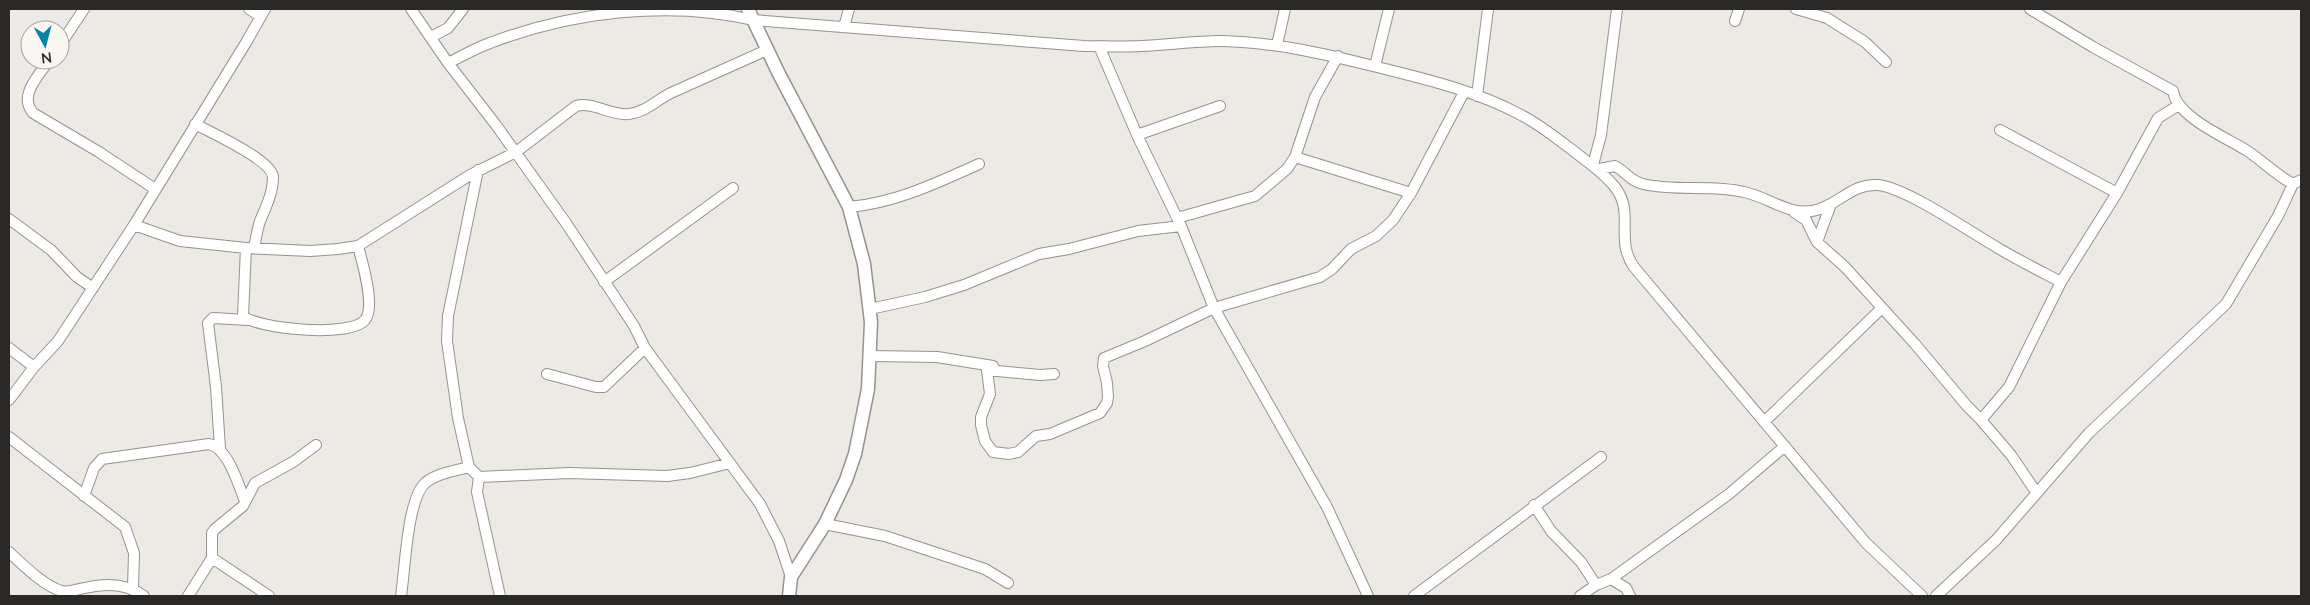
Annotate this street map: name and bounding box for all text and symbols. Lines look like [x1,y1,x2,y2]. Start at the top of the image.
north arrow [20,20,70,70]
text: N [40,49,53,67]

